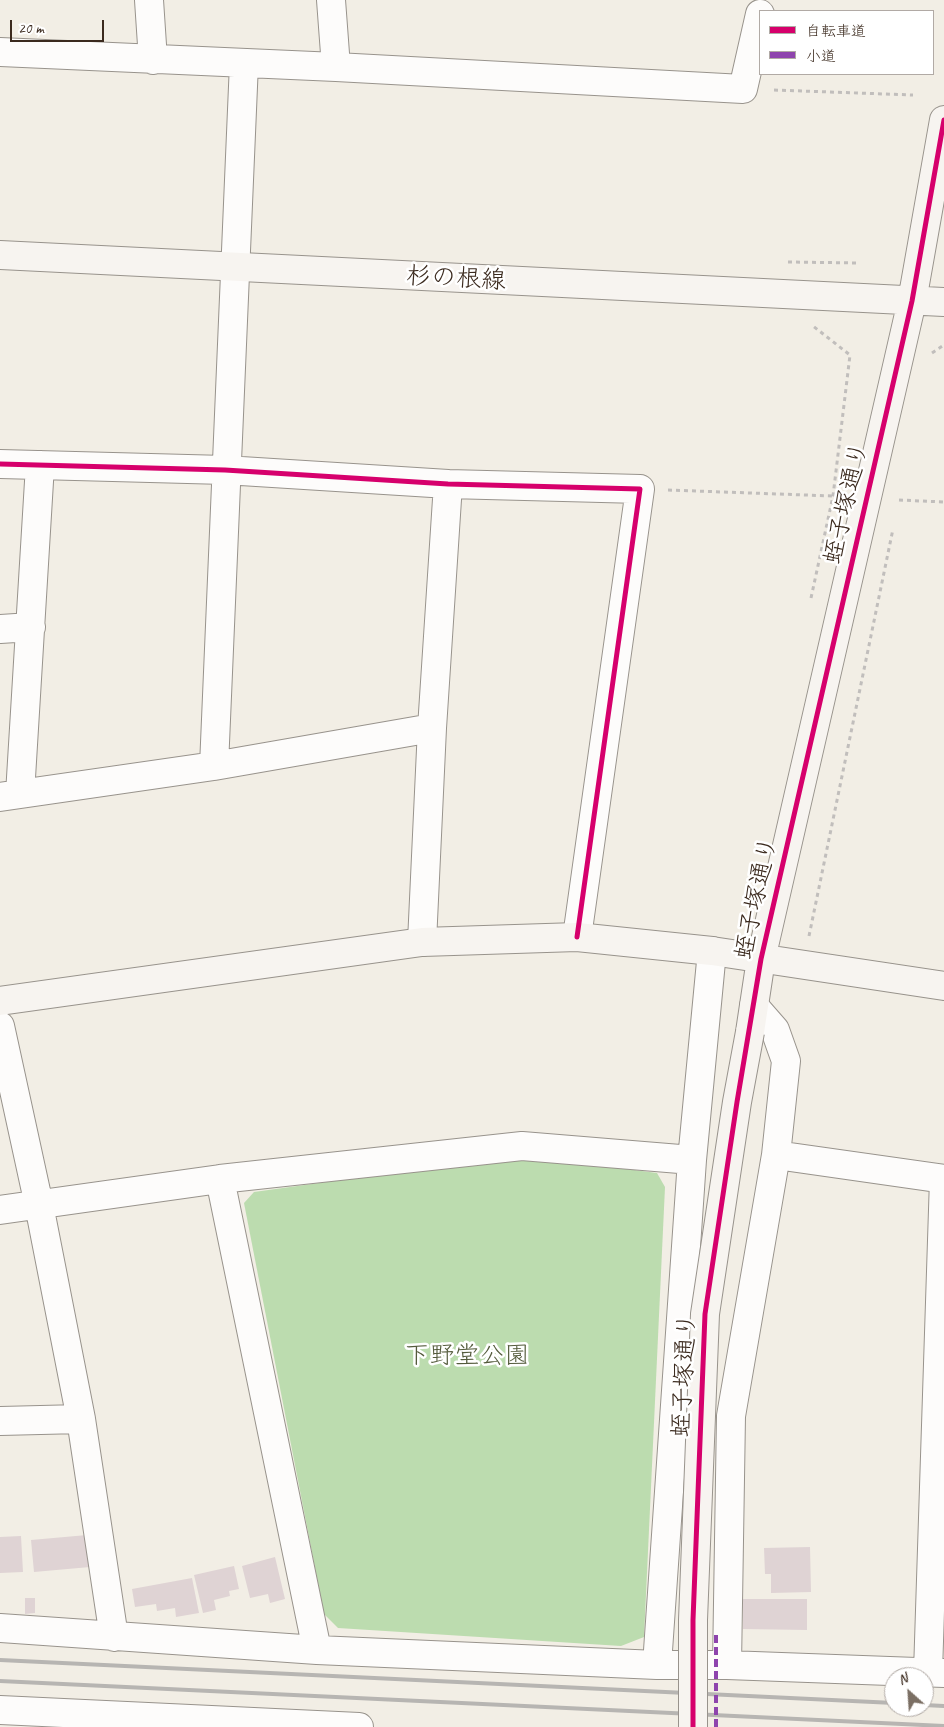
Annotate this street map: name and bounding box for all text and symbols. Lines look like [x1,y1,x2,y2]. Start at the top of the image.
scale bar [12,10,106,42]
legend [759,10,934,75]
text: 20 m [18,19,44,38]
text: 自転車道 [806,22,866,41]
text: 小道 [806,47,836,66]
street label: 杉の根線 [405,261,507,297]
street label: 蛭子塚通り [818,439,876,567]
street label: 蛭子塚通り [729,834,785,962]
street label: 蛭子塚通り [667,1312,703,1438]
park label: 下野堂公園 [405,1341,529,1371]
north arrow [884,1667,934,1717]
text: N [895,1669,910,1689]

